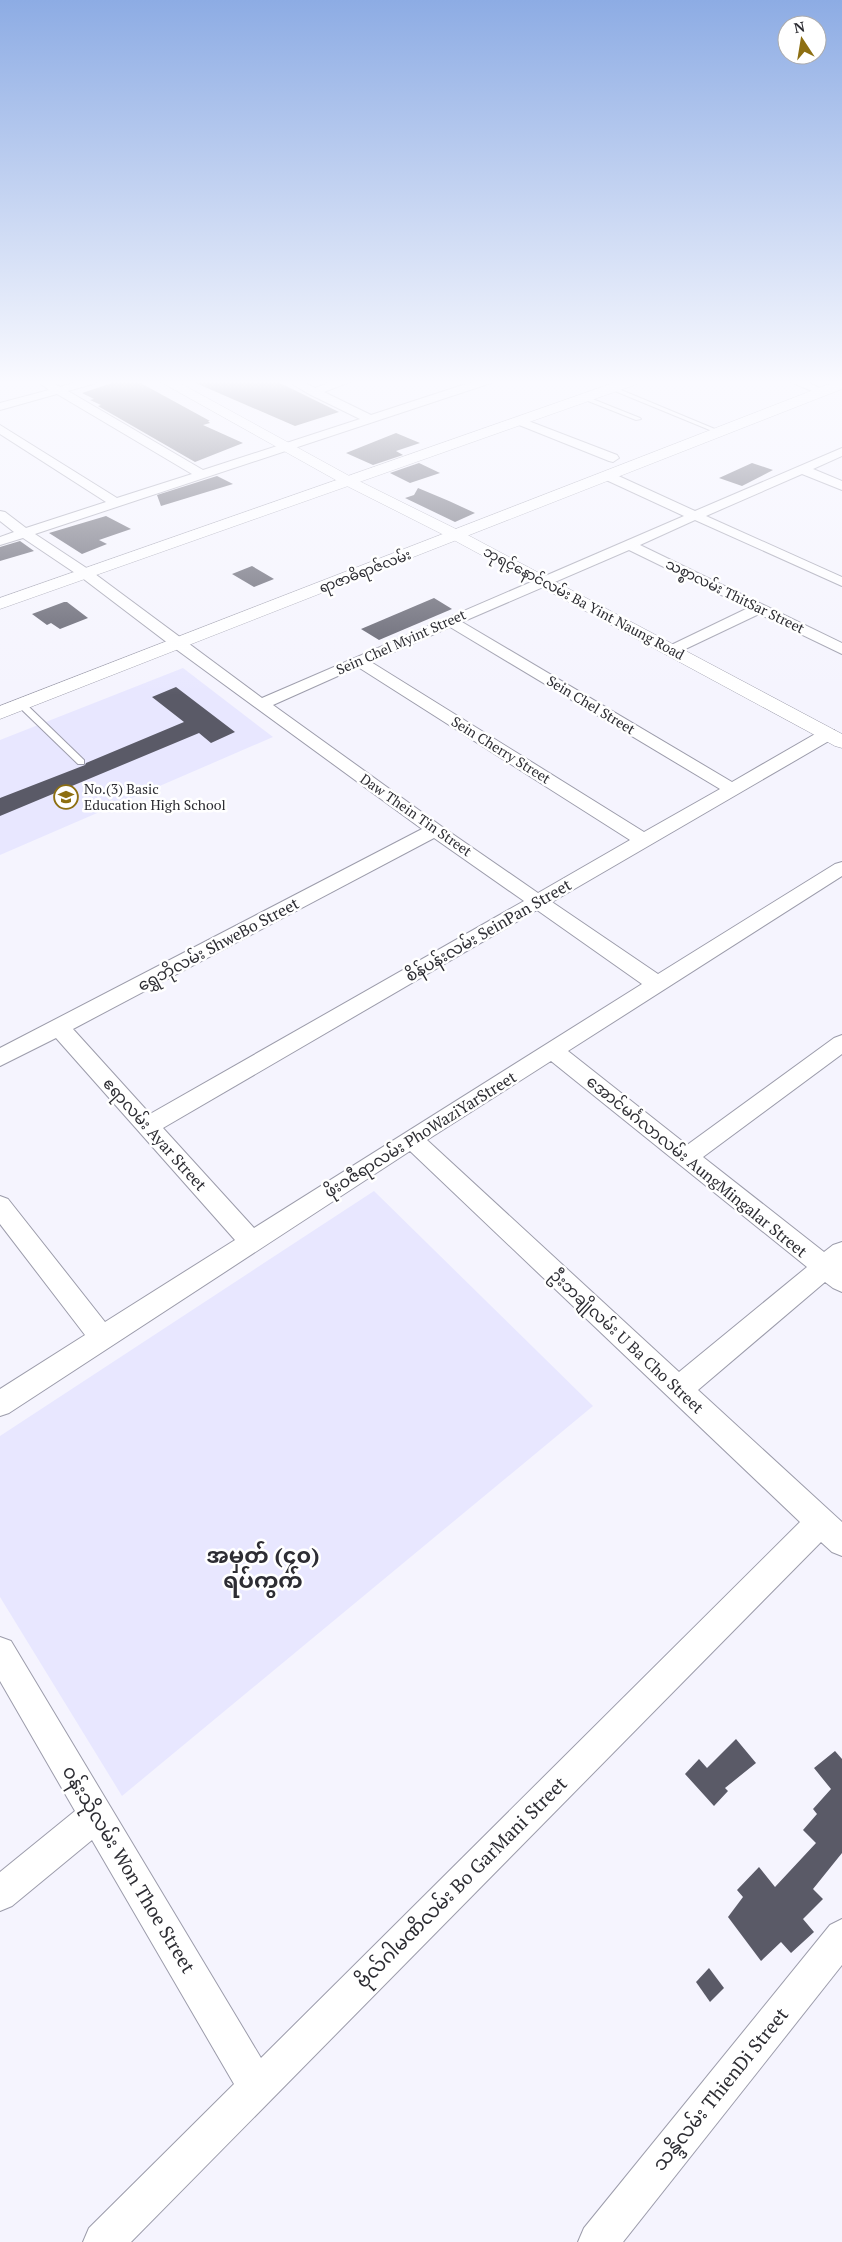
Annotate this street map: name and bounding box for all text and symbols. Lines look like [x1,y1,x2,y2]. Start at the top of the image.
north arrow [777,15,827,65]
text: N [792,16,807,37]
street label: ဘုရင့်နောင်လမ်း Ba Yint Naung Road [479,541,688,667]
street label: ရာဇာဓိရာဇ်လမ်း [316,544,415,600]
street label: သစ္စာလမ်း ThitSar Street [661,554,808,641]
street label: Sein Chel Myint Street [333,604,469,679]
street label: Sein Chel Street [544,671,640,739]
street label: Sein Cherry Street [448,711,555,788]
street label: Daw Thein Tin Street [357,769,477,861]
place label: No.(3) Basic Education High School [84,779,226,814]
school or university icon: No.(3) Basic Education High School [53,784,79,810]
street label: စိန်ပန်းလမ်း SeinPan Street [401,873,577,989]
street label: ရွှေဘိုလမ်း ShweBo Street [133,892,305,999]
street label: ဖိုးဝဇီရာလမ်း PhoWaziYarStreet [320,1066,523,1206]
street label: အောင်မင်္ဂလာလမ်း AungMingalar Street [582,1070,812,1262]
street label: ဧရာလမ်း Ayar Street [96,1073,212,1197]
street label: ဦးဘချိုလမ်း U Ba Cho Street [543,1264,709,1421]
district label: အမှတ် (၄၀) ရပ်ကွက် [207,1540,319,1598]
street label: ဝန်းသိုလမ်း Won Thoe Street [53,1760,202,1980]
street label: ဗိုလ်ဂါမဏိလမ်း Bo GarMani Street [349,1770,575,1996]
street label: သန္ဒိလမ်း ThienDi Street [645,2001,797,2178]

